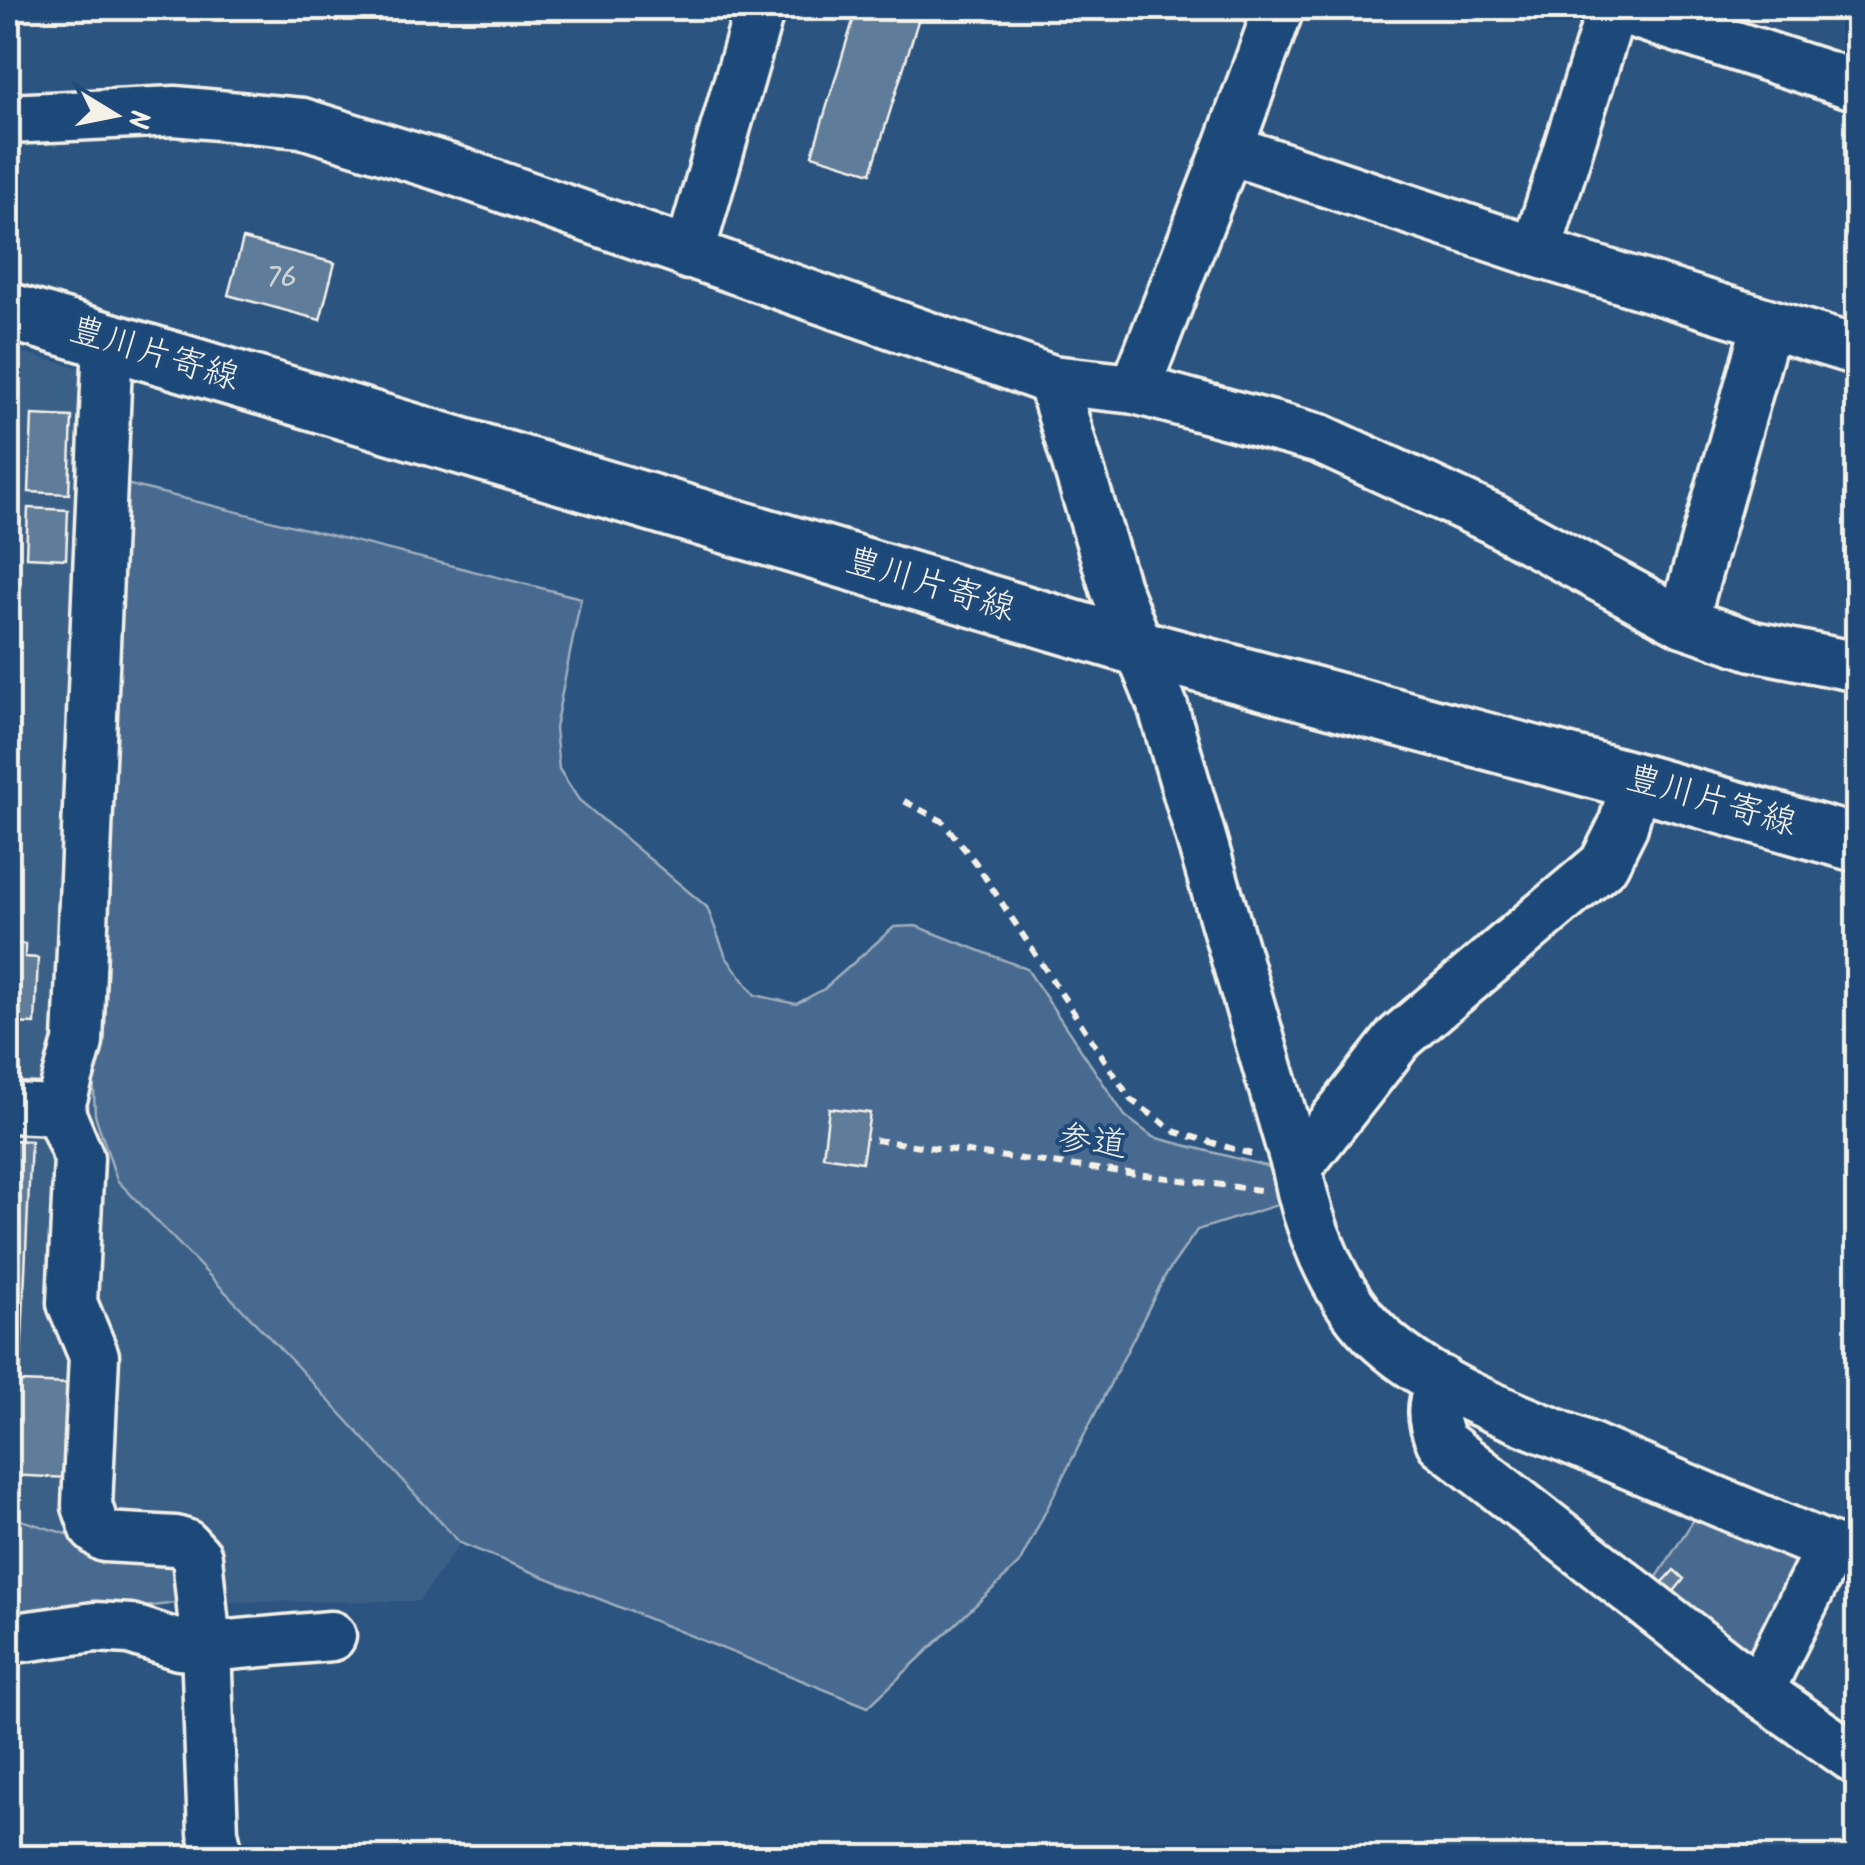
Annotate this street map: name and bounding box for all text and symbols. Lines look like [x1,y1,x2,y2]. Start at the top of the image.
north arrow [65,65,165,165]
text: N [113,106,161,132]
house number: 76 [267,255,297,303]
street label: 豊川片寄線 [62,303,246,407]
street label: 豊川片寄線 [838,534,1022,638]
street label: 豊川片寄線 [1619,751,1803,853]
street label: 参道 [1054,1111,1130,1175]

